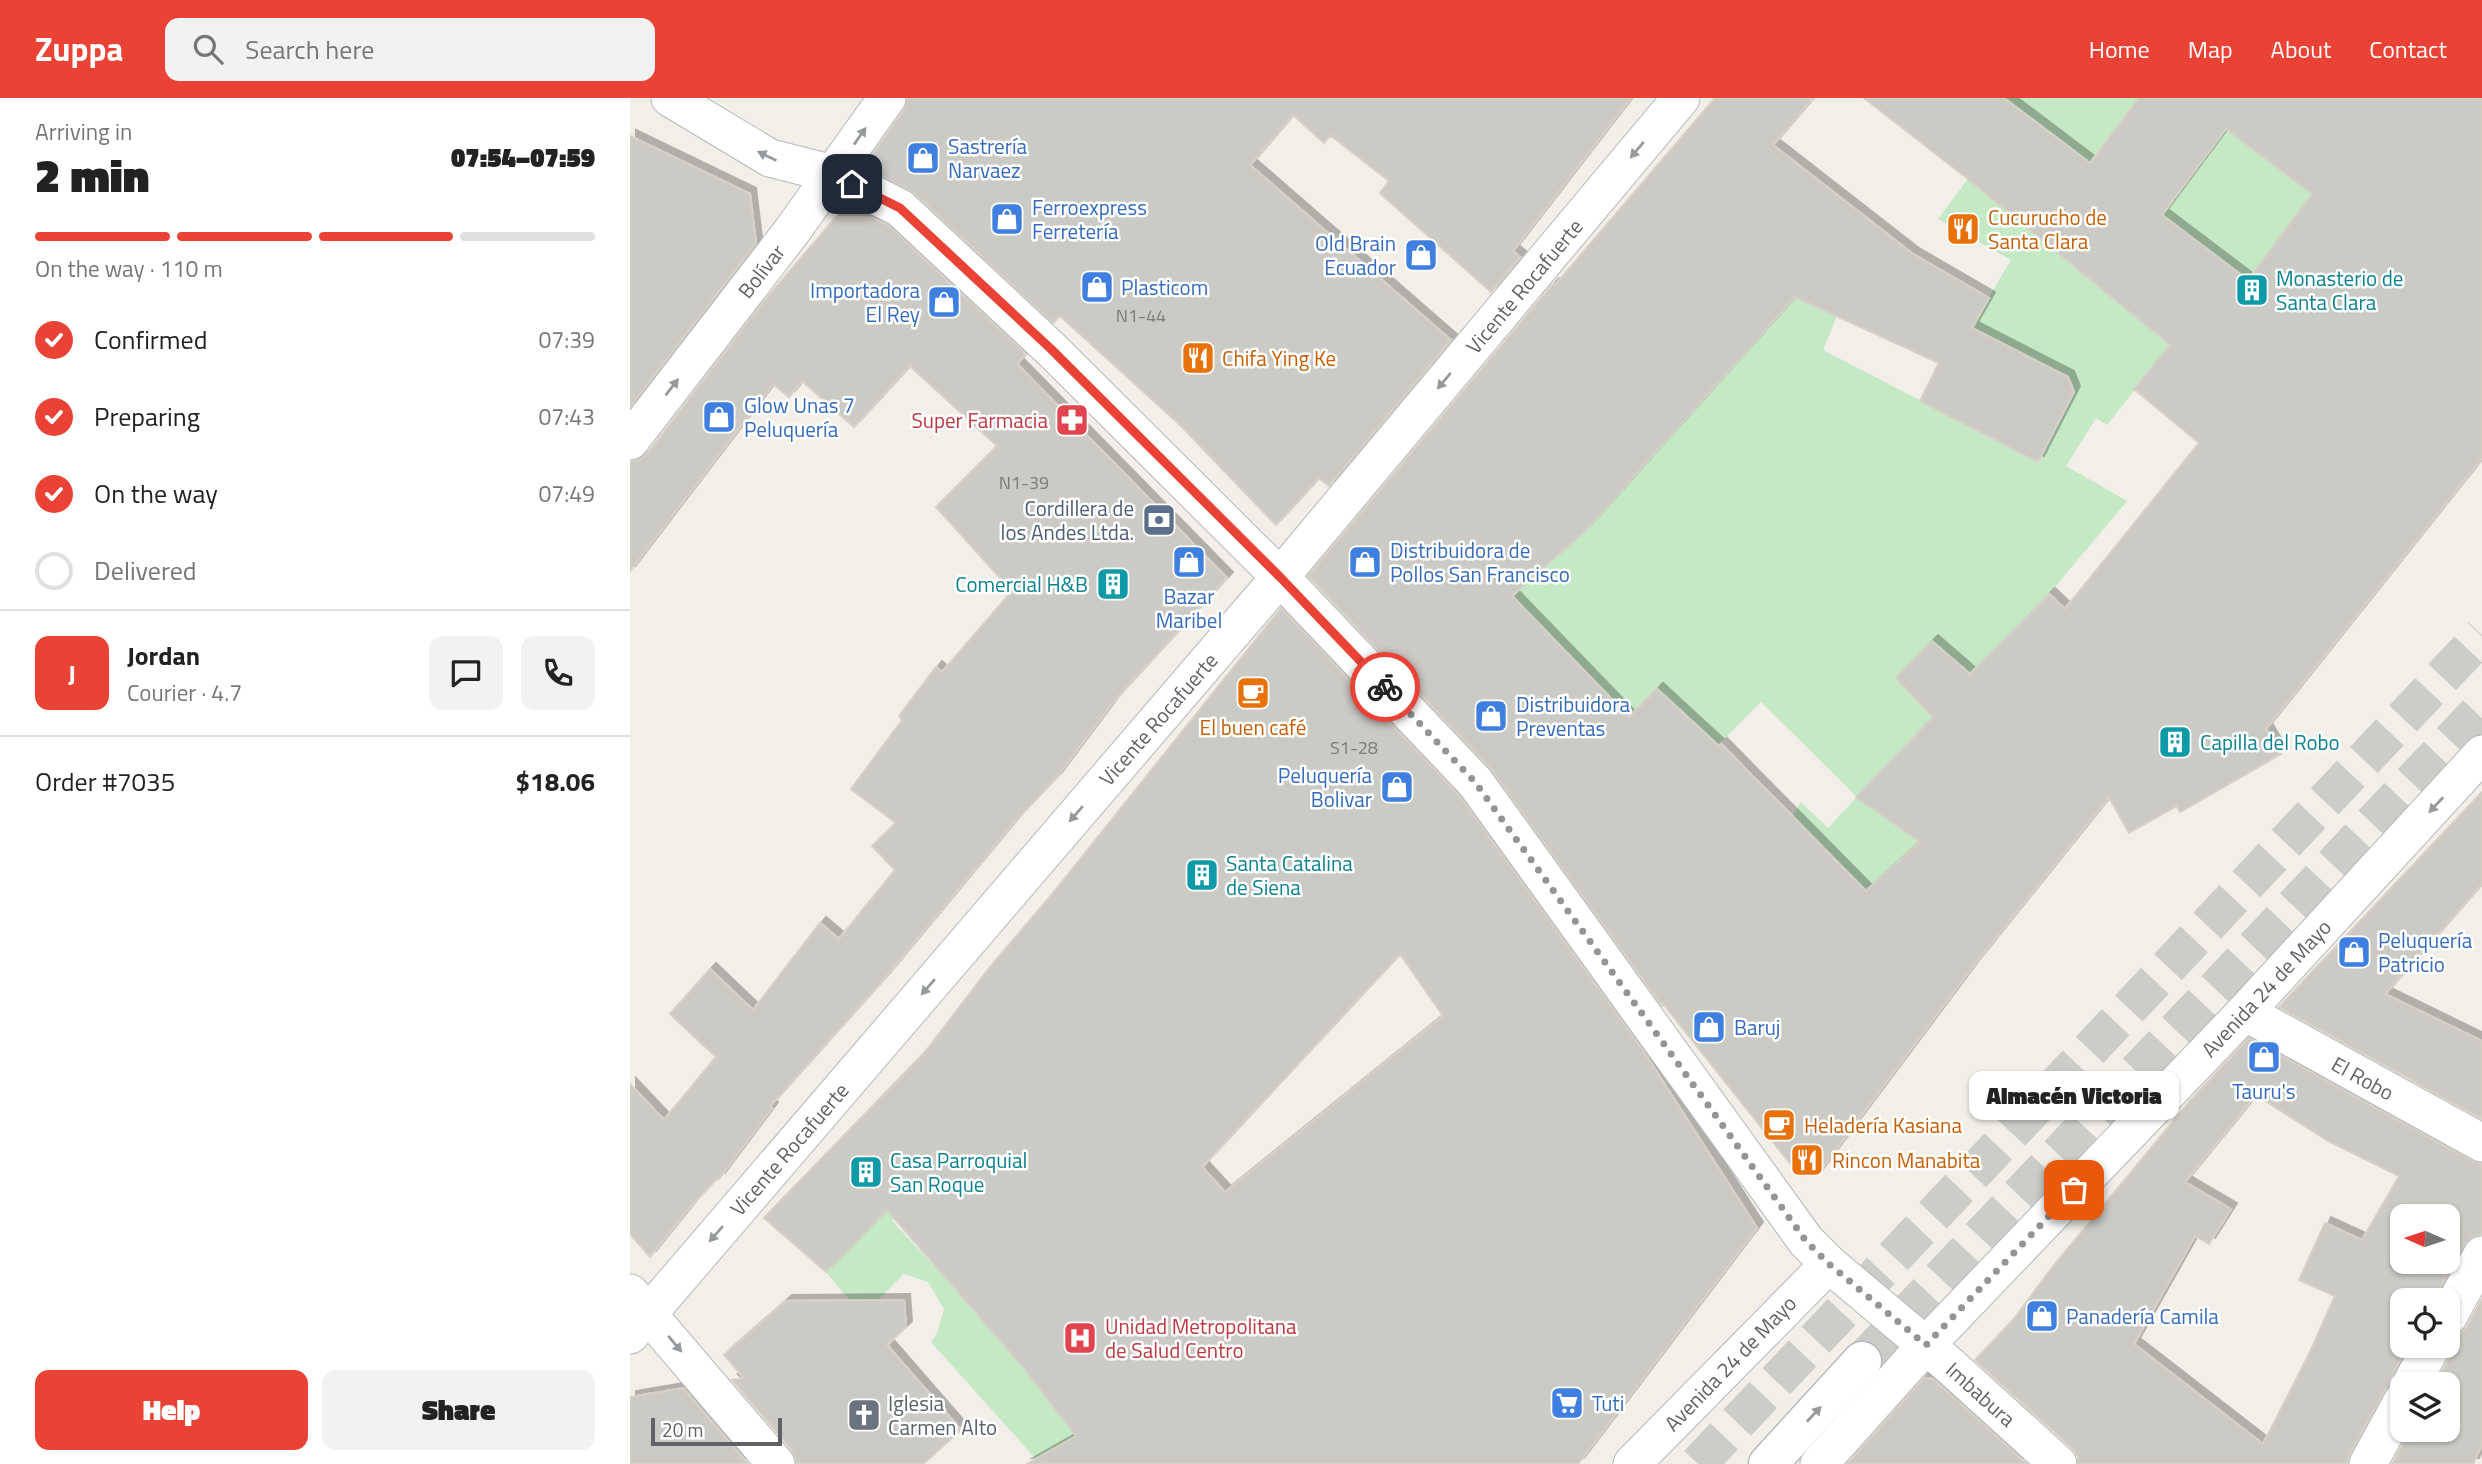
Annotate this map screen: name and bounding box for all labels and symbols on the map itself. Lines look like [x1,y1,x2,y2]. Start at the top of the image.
one-way arrow [853,127,867,145]
place label: Sastrería Narvaez [948,130,1028,186]
shop icon: Sastrería Narvaez [904,139,942,177]
one-way arrow [1630,142,1645,159]
one-way arrow [757,150,777,162]
pin [822,154,882,214]
place label: Ferroexpress Ferretería [1032,191,1147,247]
shop icon: Ferroexpress Ferretería [988,200,1026,238]
place label: Cucurucho de Santa Clara [1988,201,2107,257]
restaurant icon: Cucurucho de Santa Clara [1944,210,1982,248]
street label: Vicente Rocafuerte [1458,211,1590,361]
place label: Old Brain Ecuador [1315,227,1396,283]
shop icon: Old Brain Ecuador [1402,236,1440,274]
street label: Bolívar [730,237,792,305]
place label: Monasterio de Santa Clara [2276,262,2403,318]
shop icon: Plasticom [1078,268,1116,306]
place label: Plasticom [1121,271,1208,303]
building icon: Monasterio de Santa Clara [2233,271,2271,309]
place label: Importadora El Rey [810,274,920,330]
shop icon: Importadora El Rey [925,283,963,321]
house number: N1-44 [1116,302,1166,329]
restaurant icon: Chifa Ying Ke [1179,339,1217,377]
place label: Chifa Ying Ke [1222,342,1336,374]
one-way arrow [1437,373,1452,390]
one-way arrow [664,379,679,397]
place label: Glow Unas 7 Peluquería [744,389,855,445]
shop icon: Glow Unas 7 Peluquería [700,398,738,436]
pharmacy icon: Super Farmacia [1053,401,1091,439]
place label: Super Farmacia [911,404,1048,436]
house number: N1-39 [999,469,1049,496]
place label: Cordillera de los Andes Ltda. [1001,492,1134,548]
bank icon: Cordillera de los Andes Ltda. [1140,501,1178,539]
place label: Distribuidora de Pollos San Francisco [1390,534,1570,590]
shop icon: Bazar Maribel [1170,543,1208,581]
shop icon: Distribuidora de Pollos San Francisco [1346,543,1384,581]
building icon: Comercial H&B [1094,565,1132,603]
place label: Comercial H&B [955,568,1088,600]
place label: Bazar Maribel [1156,580,1222,636]
street label: Vicente Rocafuerte [1091,645,1225,793]
courier [1350,652,1420,722]
cafe icon: El buen café [1234,674,1272,712]
place label: Distribuidora Preventas [1516,688,1630,744]
shop icon: Distribuidora Preventas [1472,697,1510,735]
place label: El buen café [1200,711,1306,743]
building icon: Capilla del Robo [2156,723,2194,761]
place label: Capilla del Robo [2200,726,2340,758]
house number: S1-28 [1330,734,1378,761]
place label: Peluquería Bolivar [1278,759,1372,815]
shop icon: Peluquería Bolivar [1378,768,1416,806]
one-way arrow [2428,796,2444,813]
one-way arrow [1069,806,1084,823]
place label: Santa Catalina de Siena [1226,847,1353,903]
building icon: Santa Catalina de Siena [1183,856,1221,894]
street label: Avenida 24 de Mayo [2193,912,2339,1064]
place label: Peluquería Patricio [2378,924,2473,980]
shop icon: Peluquería Patricio [2335,933,2373,971]
one-way arrow [920,978,936,996]
shop icon: Baruj [1690,1008,1728,1046]
place label: Baruj [1734,1011,1780,1043]
shop icon: Tauru's [2245,1038,2283,1076]
street label: El Robo [2326,1048,2400,1108]
callout: Almacén Victoria [1969,1071,2179,1120]
street label: Vicente Rocafuerte [722,1075,856,1223]
place label: Tauru's [2232,1075,2296,1107]
cafe icon: Heladería Kasiana [1760,1106,1798,1144]
place label: Heladería Kasiana [1804,1109,1962,1141]
restaurant icon: Rincon Manabita [1788,1141,1826,1179]
place label: Casa Parroquial San Roque [890,1144,1027,1200]
place label: Rincon Manabita [1832,1144,1981,1176]
building icon: Casa Parroquial San Roque [847,1153,885,1191]
pin [2044,1160,2104,1220]
north arrow [2390,1204,2460,1274]
one-way arrow [709,1226,724,1243]
street label: Avenida 24 de Mayo [1657,1288,1803,1438]
shop icon: Panadería Camila [2023,1297,2061,1335]
place label: Panadería Camila [2066,1300,2219,1332]
place label: Unidad Metropolitana de Salud Centro [1105,1310,1297,1366]
hospital icon: Unidad Metropolitana de Salud Centro [1061,1319,1099,1357]
one-way arrow [668,1334,683,1352]
street label: Imbabura [1939,1354,2023,1434]
supermarket icon: Tuti [1548,1384,1586,1422]
place label: Iglesia Carmen Alto [888,1387,997,1443]
place label: Tuti [1592,1387,1624,1419]
church icon: Iglesia Carmen Alto [845,1396,883,1434]
one-way arrow [1806,1405,1822,1423]
scale bar [651,1415,782,1447]

